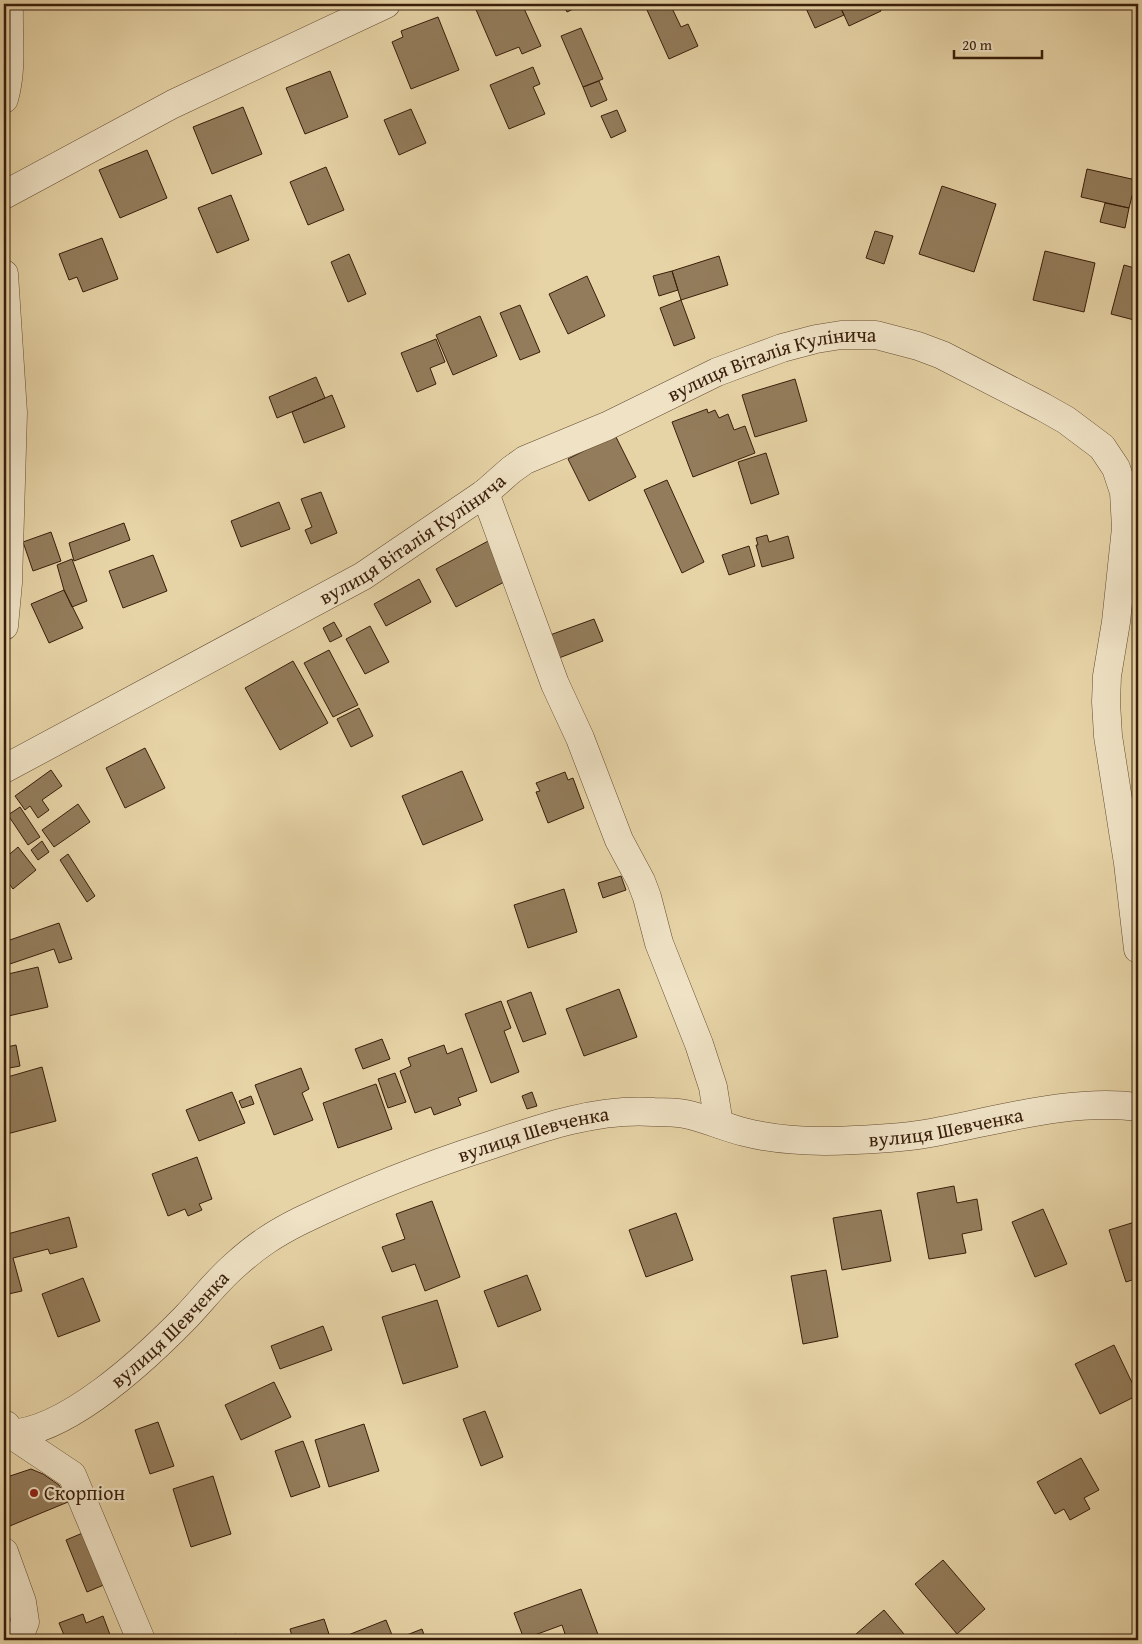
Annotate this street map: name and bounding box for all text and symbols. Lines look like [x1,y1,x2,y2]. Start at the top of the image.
scale bar [954,28,1042,60]
text: 20 m [962,34,993,55]
street label: вулиця Віталія Кулінича [662,320,877,408]
street label: вулиця Віталія Кулінича [314,466,512,611]
street label: вулиця Шевченка [454,1098,611,1169]
street label: вулиця Шевченка [868,1099,1026,1153]
street label: вулиця Шевченка [104,1263,236,1394]
place label: Скорпіон [44,1478,125,1507]
marker: Скорпіон [28,1487,40,1499]

